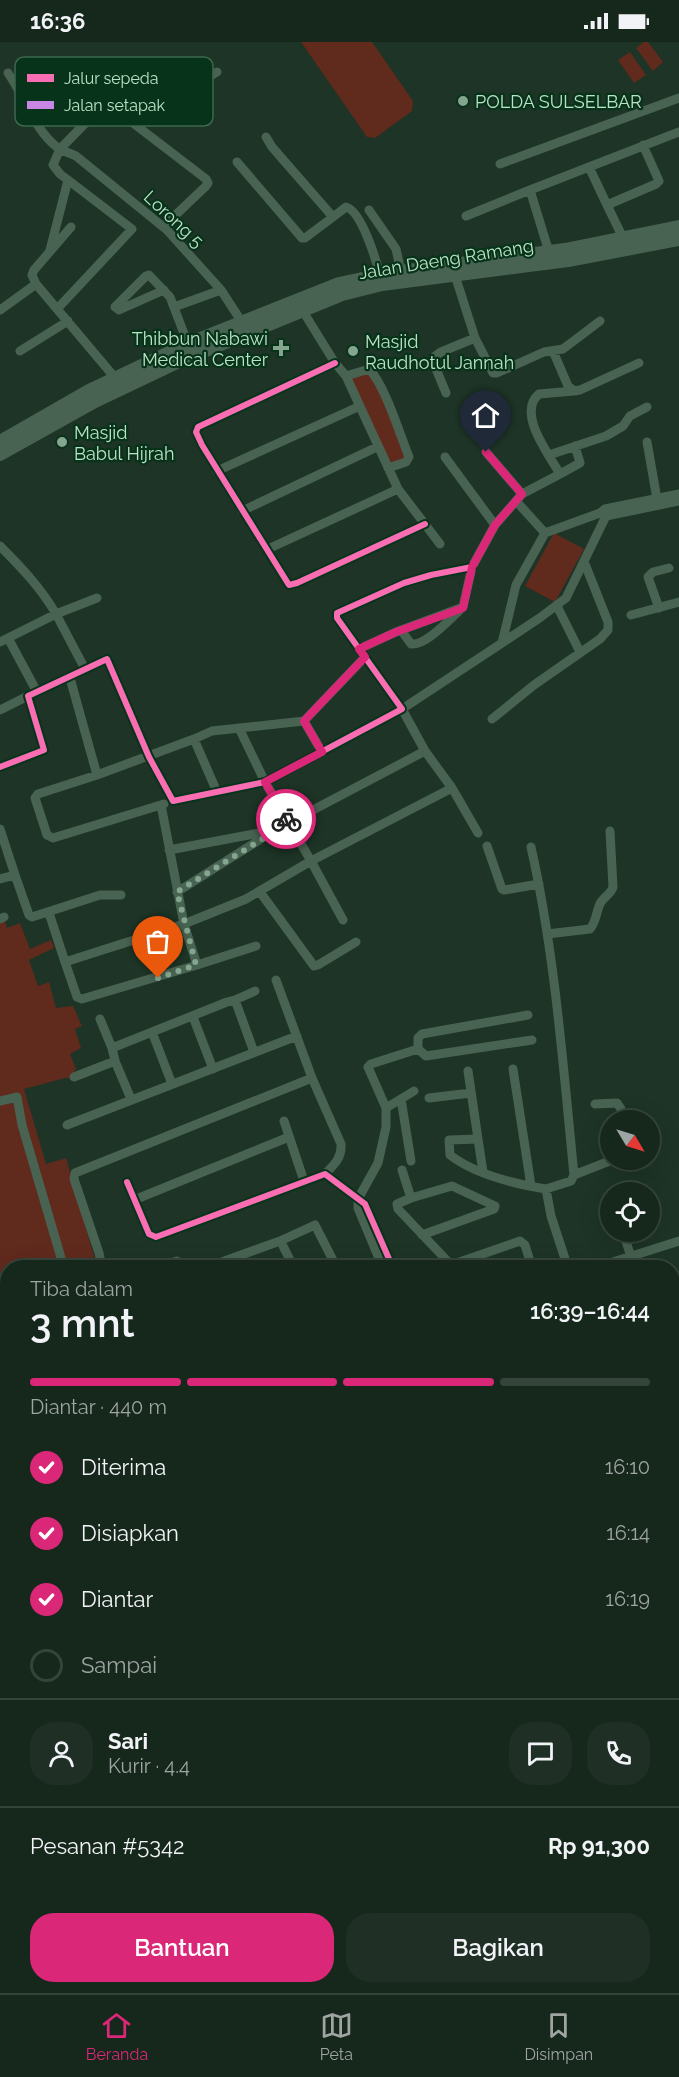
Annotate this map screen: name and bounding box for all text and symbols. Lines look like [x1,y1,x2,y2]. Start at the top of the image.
text: 16:36 [30,8,85,34]
legend [15,57,213,126]
text: Jalur sepeda [64,69,159,88]
place label: POLDA SULSELBAR [475,91,642,112]
marker: POLDA SULSELBAR [456,94,470,108]
text: Jalan setapak [64,96,165,115]
street label: Lorong 5 [140,186,208,252]
street label: Jalan Daeng Ramang [357,235,535,283]
place label: Thibbun Nabawi Medical Center [132,328,269,370]
place label: Masjid Raudhotul Jannah [365,331,514,373]
marker: Thibbun Nabawi Medical Center [272,339,290,357]
marker: Masjid Raudhotul Jannah [346,344,360,358]
pin [460,390,511,452]
icon: home [469,399,502,432]
place label: Masjid Babul Hijrah [74,422,174,464]
marker: Masjid Babul Hijrah [55,435,69,449]
courier [256,789,316,849]
icon: bike [270,803,303,836]
pin [132,916,183,978]
icon: bag [141,925,174,958]
north arrow [600,1110,660,1170]
map controls [600,1110,660,1242]
button: locate [600,1182,660,1242]
text: Tiba dalam [30,1277,133,1301]
text: 16:39–16:44 [530,1298,650,1324]
text: 3 mnt [30,1300,135,1346]
text: Diantar · 440 m [30,1395,167,1419]
icon: check [30,1451,63,1484]
text: Diterima [81,1454,166,1480]
text: 16:10 [605,1455,650,1479]
icon: check [30,1517,63,1550]
text: Disiapkan [81,1520,179,1546]
text: 16:14 [606,1521,650,1545]
icon: check [30,1583,63,1616]
text: Diantar [81,1586,153,1612]
text: 16:19 [605,1587,650,1611]
text: Sampai [81,1652,157,1678]
button: person [30,1722,93,1785]
button: chat [509,1722,572,1785]
button: phone [587,1722,650,1785]
text: Sari [108,1728,148,1754]
text: Kurir · 4.4 [108,1754,190,1778]
text: Pesanan #5342 [30,1833,184,1859]
text: Rp 91,300 [548,1833,650,1859]
button: Bantuan [30,1913,334,1982]
button: Bagikan [346,1913,650,1982]
tab: Beranda [86,2009,148,2064]
tab: Peta [320,2009,353,2064]
tab: Disimpan [524,2009,593,2064]

